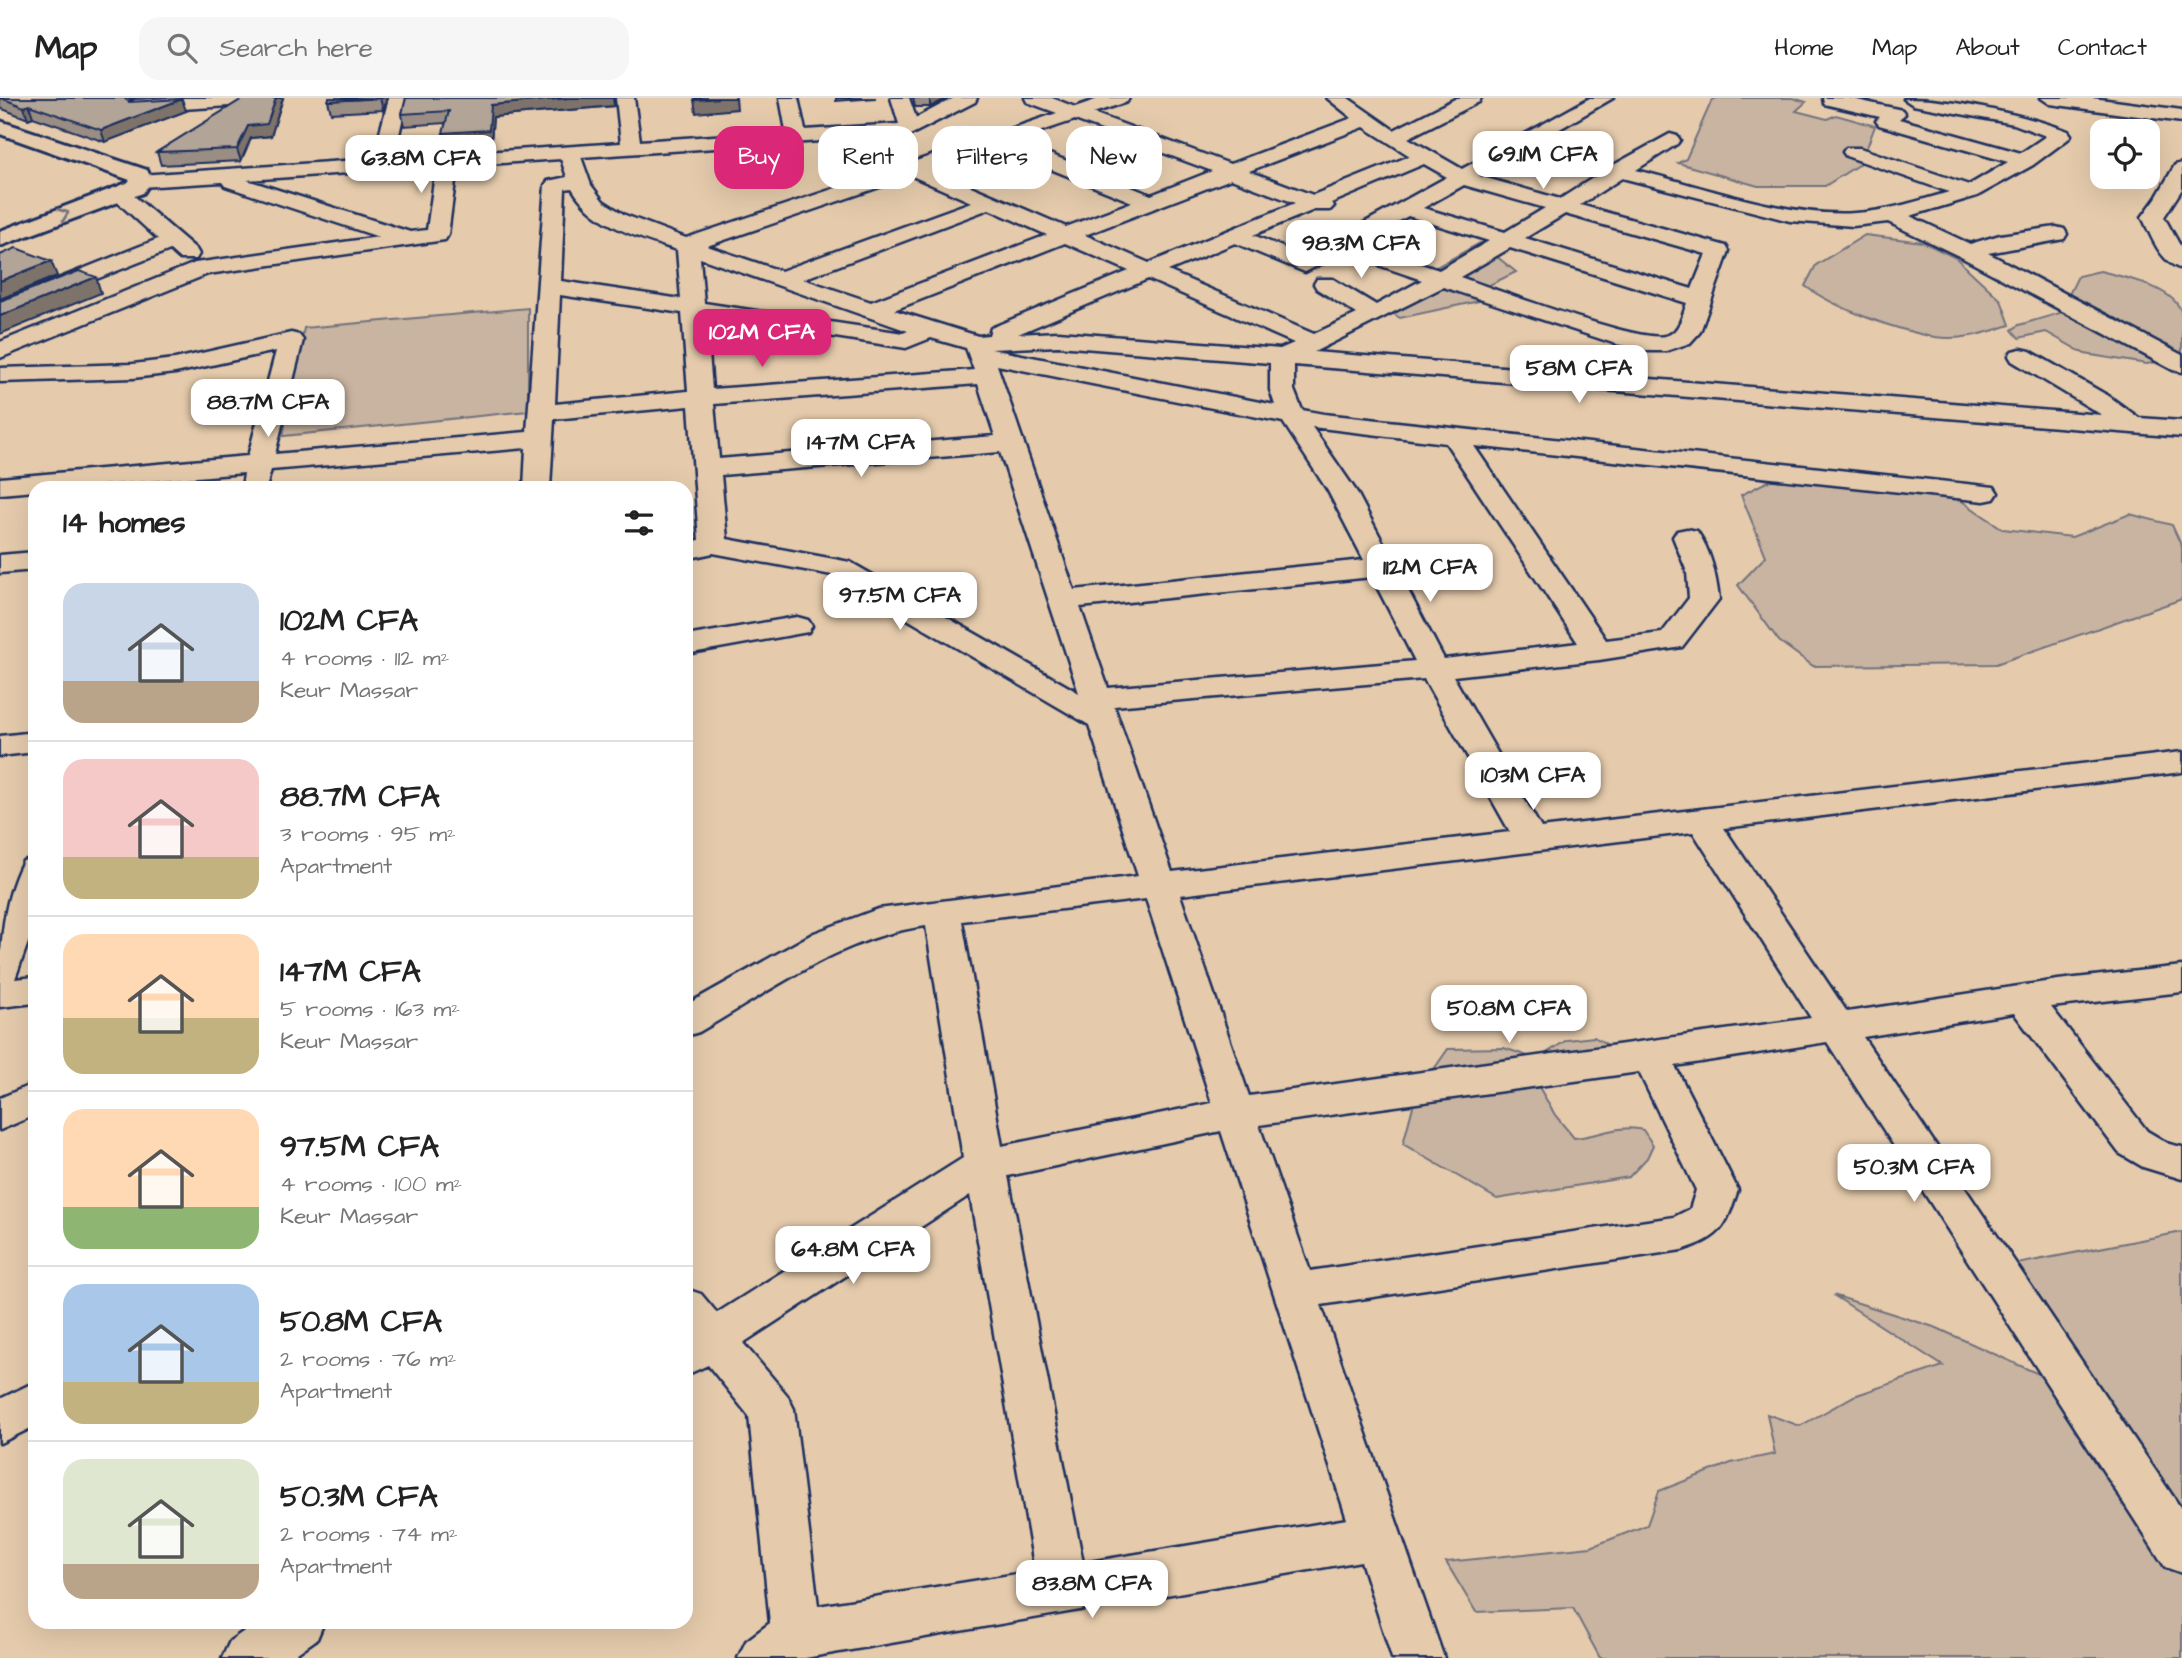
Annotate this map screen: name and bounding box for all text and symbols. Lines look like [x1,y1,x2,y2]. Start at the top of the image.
search box [139,17,629,80]
text: Map [35,25,97,71]
icon: search [163,29,201,67]
text: Search here [219,30,373,66]
text: Home [1774,31,1834,65]
text: Map [1872,31,1917,65]
text: About [1955,31,2020,65]
text: Contact [2058,31,2147,65]
map controls [2090,119,2160,189]
button: locate [2090,119,2160,189]
chip: Buy [714,126,804,189]
chip: Rent [818,126,918,189]
chip: Filters [932,126,1052,189]
chip: New [1066,126,1162,189]
pin: 69.1M CFA [1463,132,1623,191]
pin: 63.8M CFA [341,136,501,195]
text: 69.1M CFA [1489,138,1597,170]
text: 63.8M CFA [361,142,481,174]
one-way arrow [57,209,69,223]
pin: 98.3M CFA [1281,220,1441,280]
text: 98.3M CFA [1302,227,1420,259]
pin: 102M CFA [690,310,834,369]
text: 102M CFA [709,316,815,348]
pin: 58M CFA [1514,345,1644,405]
text: 58M CFA [1526,352,1632,384]
pin: 88.7M CFA [188,380,348,439]
text: 88.7M CFA [207,386,329,418]
pin: 147M CFA [789,420,933,479]
text: 147M CFA [807,426,915,458]
text: 14 homes [63,502,186,544]
icon: filters [620,504,658,542]
pin: 112M CFA [1358,545,1502,604]
text: 112M CFA [1383,551,1477,583]
pin: 97.5M CFA [820,573,980,632]
text: 97.5M CFA [839,579,961,611]
text: 102M CFA [280,600,418,642]
icon: home [119,611,203,695]
text: 4 rooms · 112 m² [280,642,449,674]
text: Keur Massar [280,674,418,706]
pin: 103M CFA [1461,752,1605,812]
text: 103M CFA [1481,759,1585,791]
text: 88.7M CFA [280,776,440,818]
icon: home [119,787,203,871]
text: 3 rooms · 95 m² [280,818,456,850]
text: Apartment [280,850,392,882]
text: 147M CFA [280,951,421,993]
icon: home [119,962,203,1046]
pin: 50.8M CFA [1429,986,1589,1045]
text: 50.8M CFA [1447,992,1571,1024]
text: 5 rooms · 163 m² [280,993,460,1025]
text: Keur Massar [280,1025,418,1057]
text: 97.5M CFA [280,1126,439,1168]
icon: home [119,1137,203,1221]
pin: 50.3M CFA [1834,1144,1994,1204]
text: 50.3M CFA [1854,1151,1974,1183]
text: 4 rooms · 100 m² [280,1168,462,1200]
text: Keur Massar [280,1200,418,1232]
pin: 64.8M CFA [773,1226,933,1286]
text: 64.8M CFA [791,1233,915,1265]
text: 50.8M CFA [280,1301,442,1343]
icon: home [119,1312,203,1396]
text: 2 rooms · 76 m² [280,1343,456,1375]
text: Apartment [280,1375,392,1407]
text: 50.3M CFA [280,1476,438,1518]
icon: home [119,1487,203,1571]
text: 2 rooms · 74 m² [280,1518,458,1550]
text: Apartment [280,1550,392,1582]
pin: 83.8M CFA [1012,1560,1172,1620]
text: 83.8M CFA [1032,1567,1152,1599]

